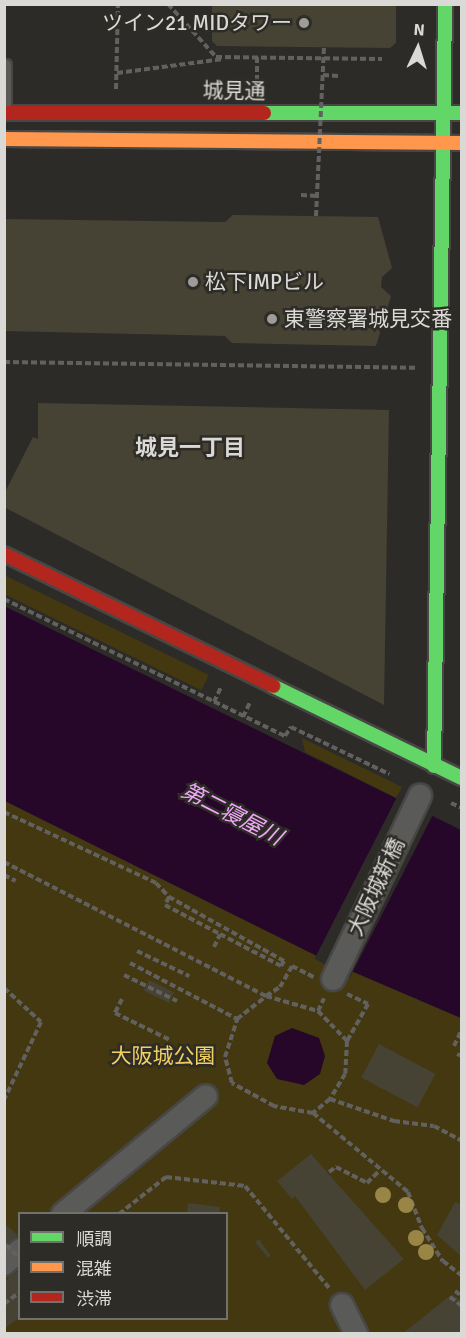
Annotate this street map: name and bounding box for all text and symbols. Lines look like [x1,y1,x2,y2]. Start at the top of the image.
place label: ツイン21 MIDタワー [102,10,292,36]
marker: ツイン21 MIDタワー [297,16,311,30]
north arrow [388,18,448,78]
text: N [413,20,426,40]
street label: 城見通 [202,78,266,104]
place label: 松下IMPビル [205,269,324,295]
marker: 松下IMPビル [186,275,200,289]
place label: 東警察署城見交番 [284,306,452,332]
marker: 東警察署城見交番 [265,312,279,326]
district label: 城見一丁目 [135,435,245,461]
water label: 第二寝屋川 [177,777,287,851]
street label: 大阪城新橋 [342,834,410,940]
park label: 大阪城公園 [111,1043,215,1069]
legend [18,1212,228,1320]
text: 順調 [76,1228,112,1250]
text: 混雑 [76,1258,112,1280]
text: 渋滞 [76,1288,112,1310]

